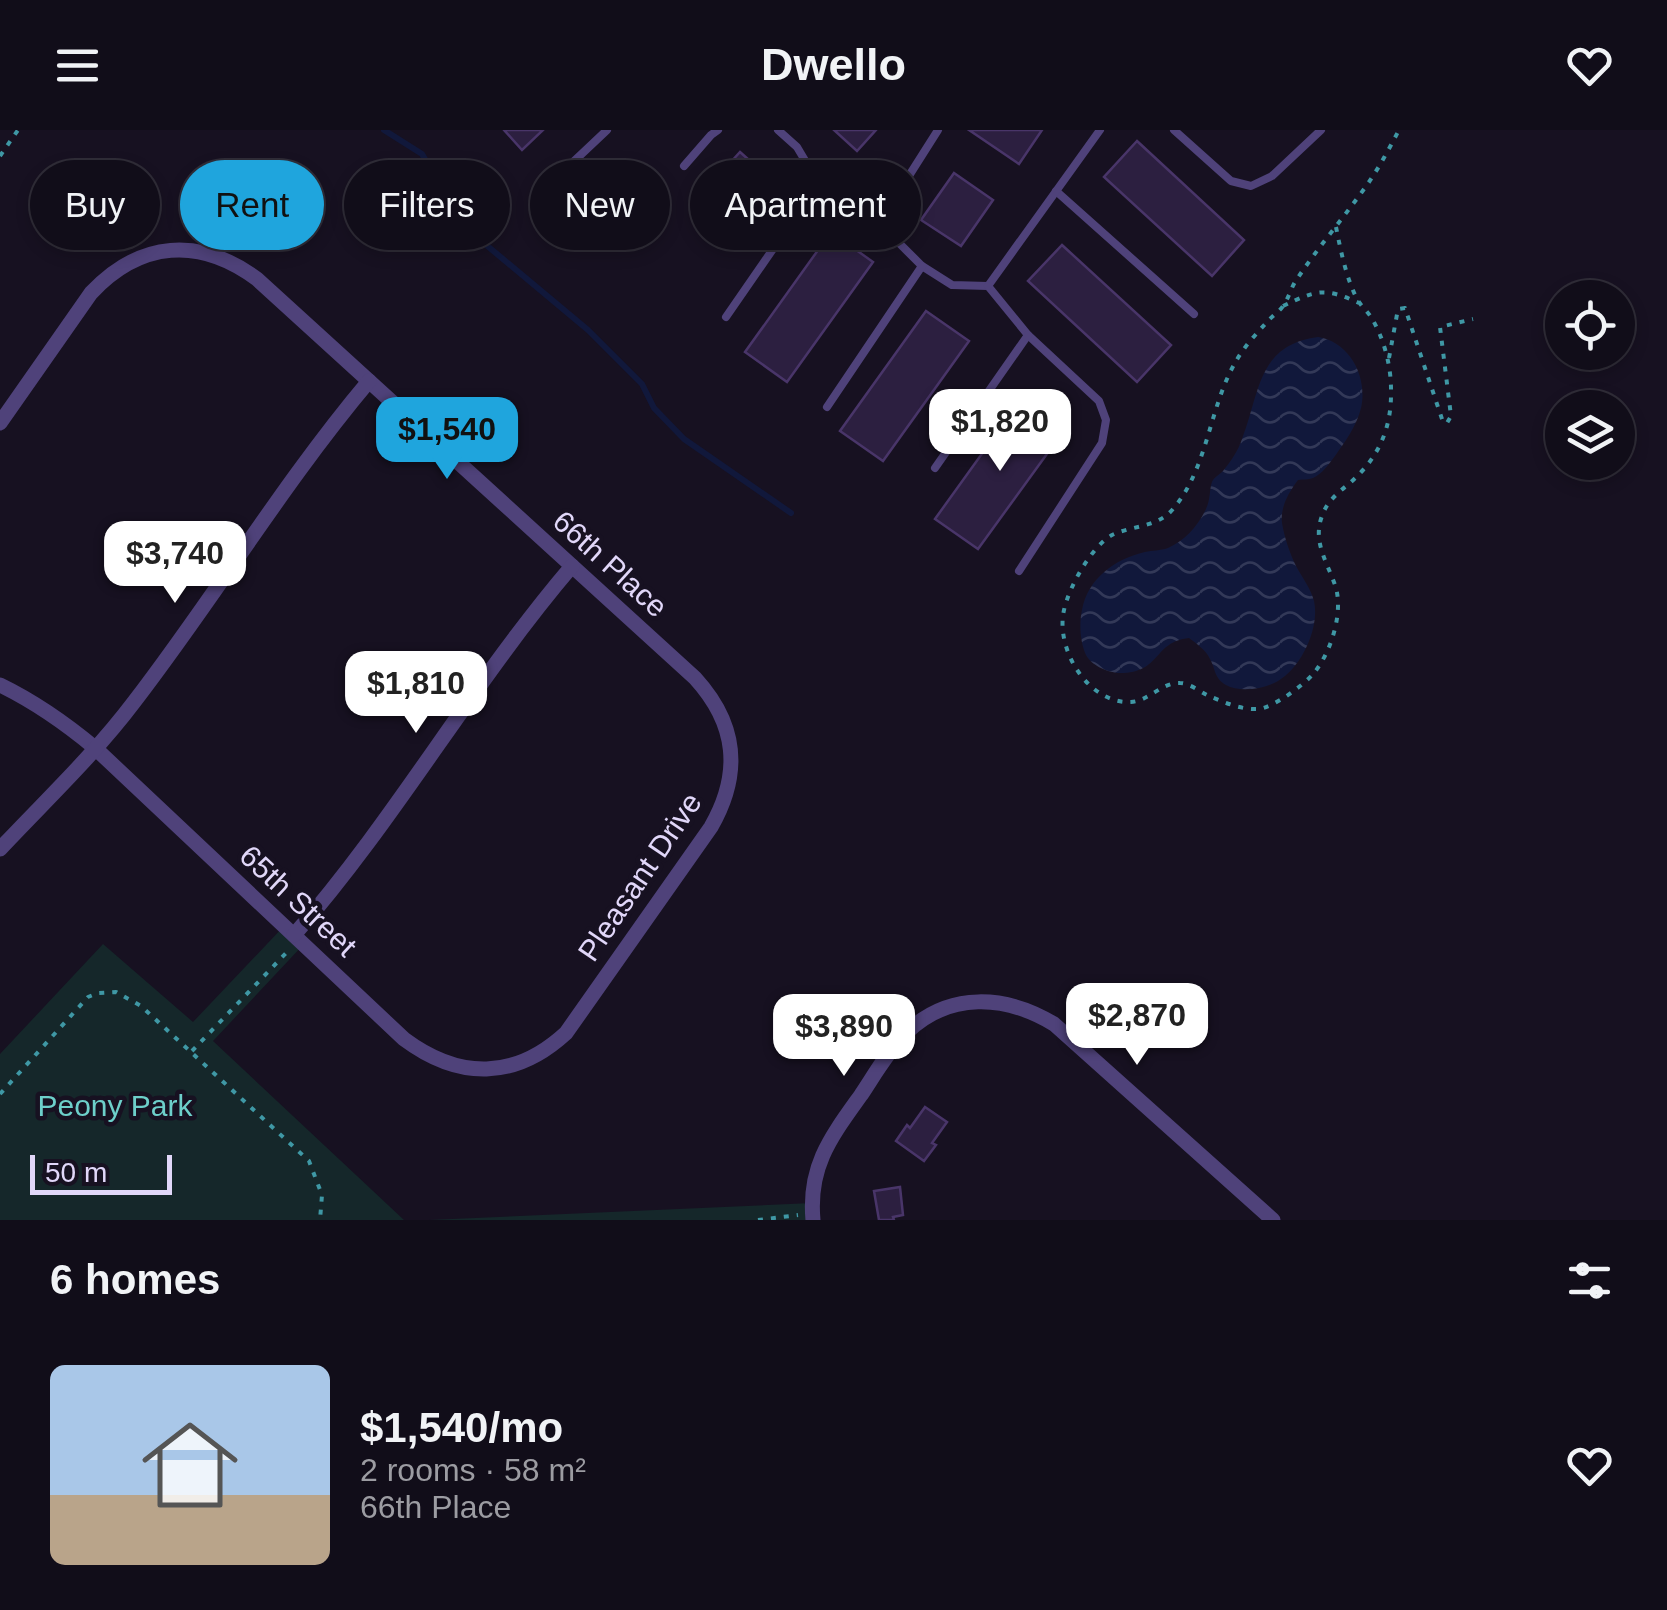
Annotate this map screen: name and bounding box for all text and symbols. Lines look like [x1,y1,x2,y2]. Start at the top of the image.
icon: menu [50,38,105,93]
icon: heart [1562,38,1617,93]
text: Dwello [761,39,906,90]
chip: Buy [30,160,160,250]
chip: Rent [180,160,324,250]
chip: Filters [344,160,510,250]
chip: New [530,160,670,250]
chip: Apartment [690,160,921,250]
map controls [1545,280,1635,480]
button: locate [1545,280,1635,370]
pin: $1,820 [919,389,1081,474]
button: layers [1545,390,1635,480]
pin: $1,540 [366,397,528,482]
text: $1,820 [951,403,1049,439]
text: $1,540 [398,411,496,447]
street label: 66th Place [547,504,674,623]
pin: $3,740 [94,521,256,606]
text: $3,740 [126,535,224,571]
pin: $1,810 [335,651,497,736]
text: $1,810 [367,665,465,701]
street label: Pleasant Drive [571,787,708,967]
street label: 65th Street [233,839,364,963]
pin: $2,870 [1056,983,1218,1068]
pin: $3,890 [763,994,925,1079]
text: $2,870 [1088,997,1186,1033]
text: $3,890 [795,1008,893,1044]
park label: Peony Park [37,1089,194,1122]
scale bar [30,1150,172,1194]
text: 50 m [45,1157,107,1188]
icon: filters [1562,1253,1617,1308]
text: 6 homes [50,1256,220,1303]
text: $1,540/mo [360,1404,563,1451]
icon: home [130,1405,250,1525]
icon: heart [1562,1438,1617,1493]
text: 2 rooms · 58 m² [360,1452,586,1488]
text: 66th Place [360,1489,511,1525]

